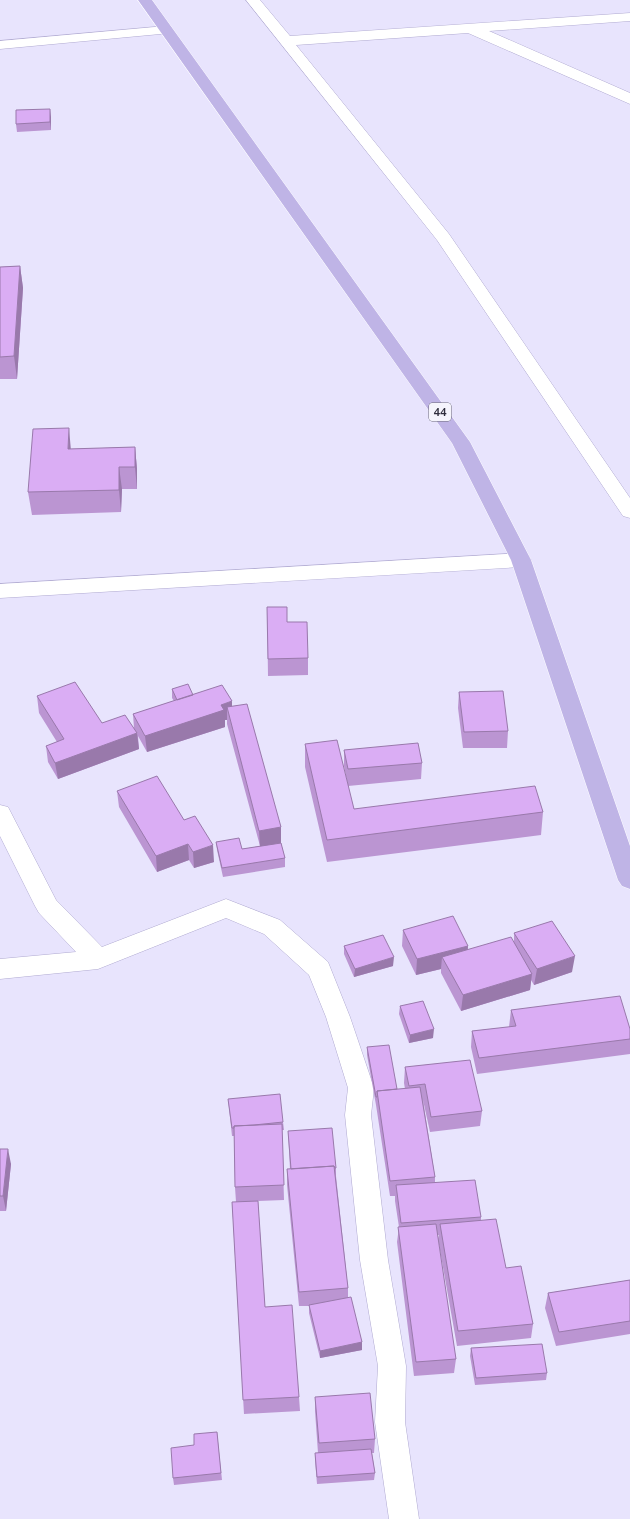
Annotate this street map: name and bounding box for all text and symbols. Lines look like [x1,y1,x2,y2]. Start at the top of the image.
road number: 44 [429,403,451,421]

